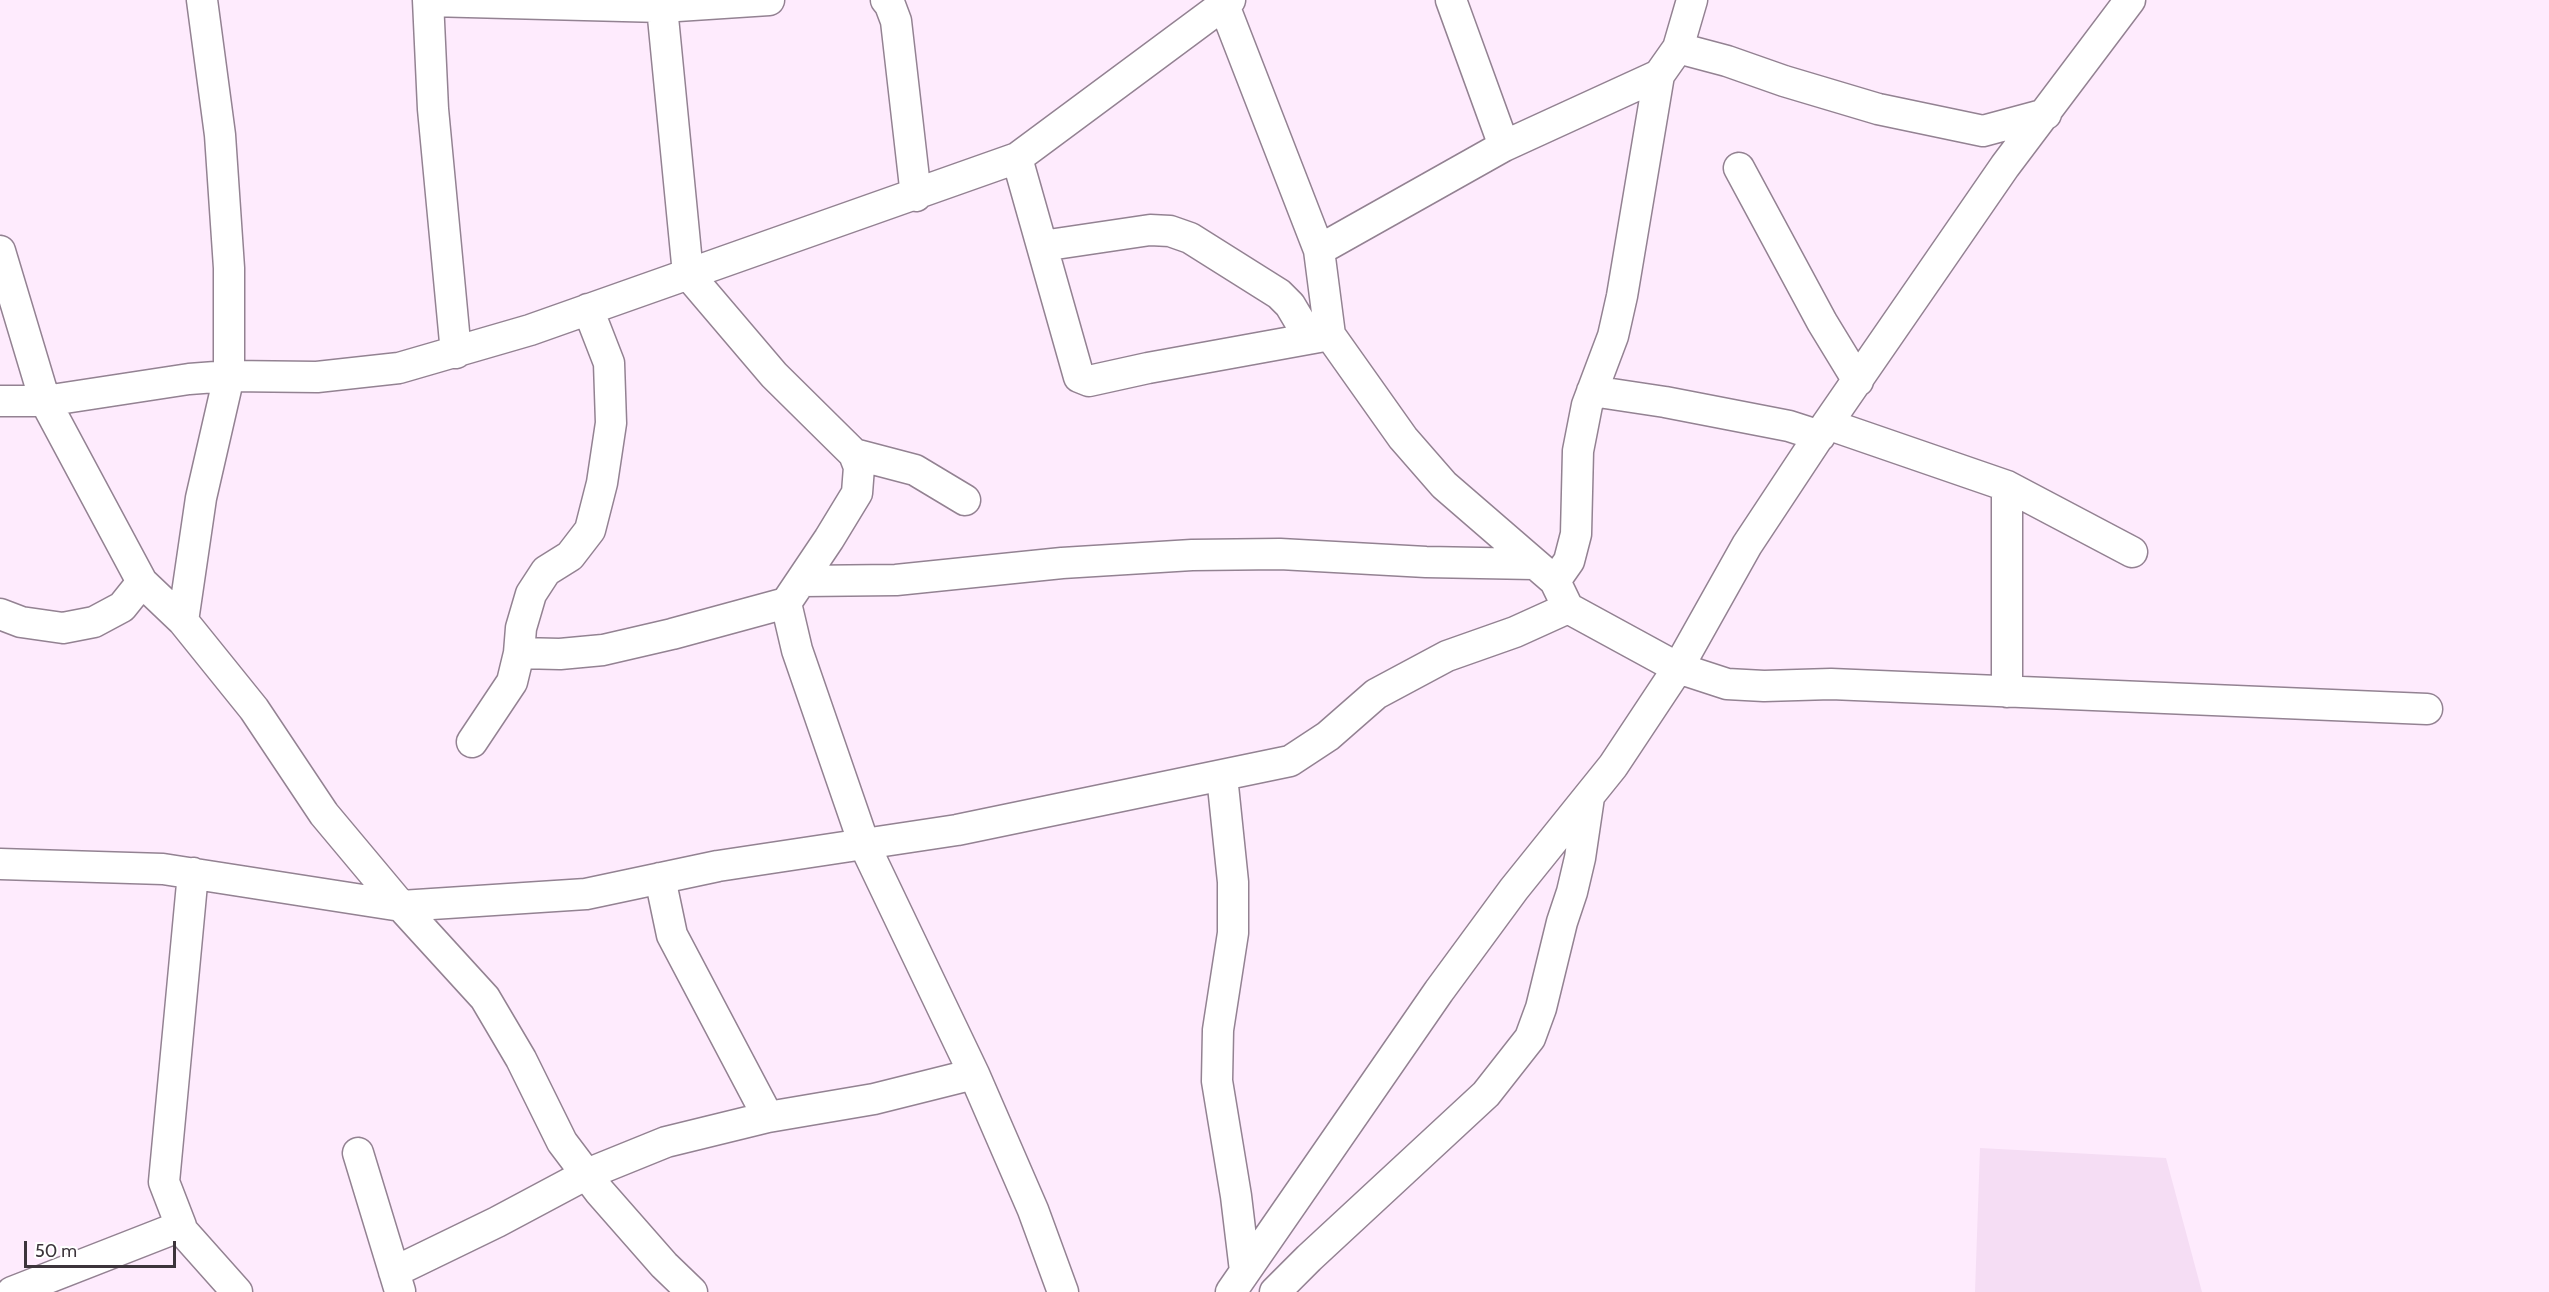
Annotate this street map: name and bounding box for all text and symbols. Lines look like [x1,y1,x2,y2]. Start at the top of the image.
scale bar [27,1229,178,1267]
text: 50 m [35,1240,77,1262]

